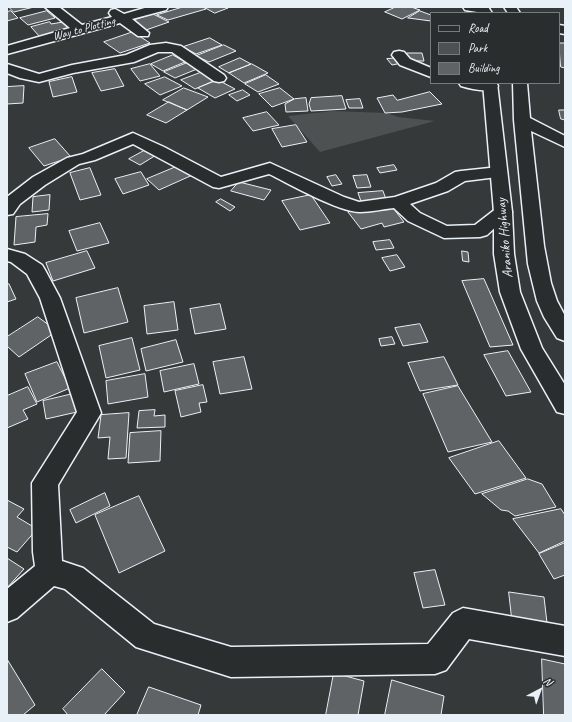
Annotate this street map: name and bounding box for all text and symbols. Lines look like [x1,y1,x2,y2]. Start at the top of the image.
legend [430,12,560,84]
street label: Way to Plotting [51,14,117,44]
text: Road [468,20,488,36]
text: Park [468,40,487,56]
text: Building [468,60,500,76]
street label: Araniko Highway [493,197,517,279]
north arrow [520,670,560,710]
text: N [541,673,555,688]

